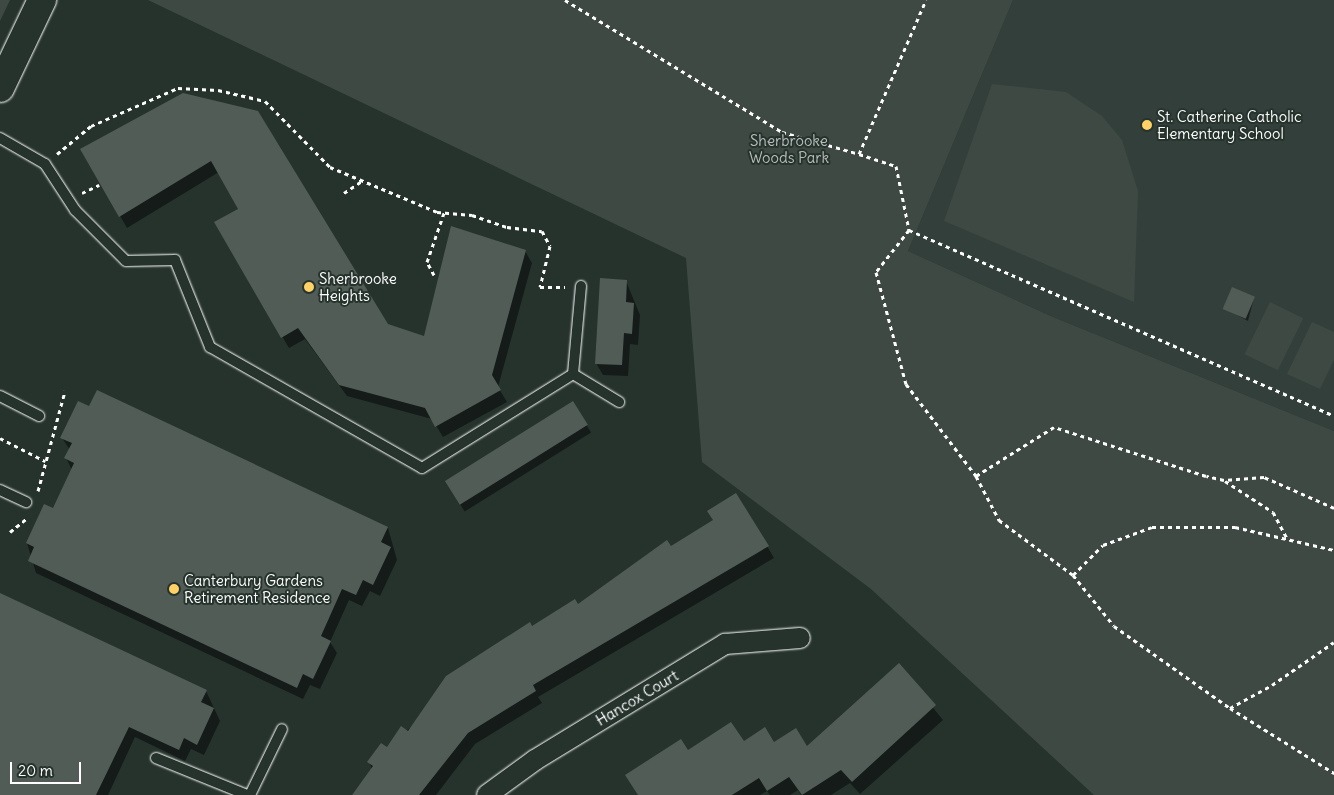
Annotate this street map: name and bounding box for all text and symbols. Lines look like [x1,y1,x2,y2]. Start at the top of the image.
place label: St. Catherine Catholic Elementary School [1157,107,1302,142]
marker: St. Catherine Catholic Elementary School [1141,119,1153,131]
park label: Sherbrooke Woods Park [749,131,829,166]
place label: Sherbrooke Heights [319,269,397,304]
marker: Sherbrooke Heights [303,281,315,293]
place label: Canterbury Gardens Retirement Residence [184,571,330,606]
marker: Canterbury Gardens Retirement Residence [168,583,180,595]
street label: Hancox Court [593,666,681,730]
scale bar [12,752,84,784]
text: 20 m [18,761,53,780]

